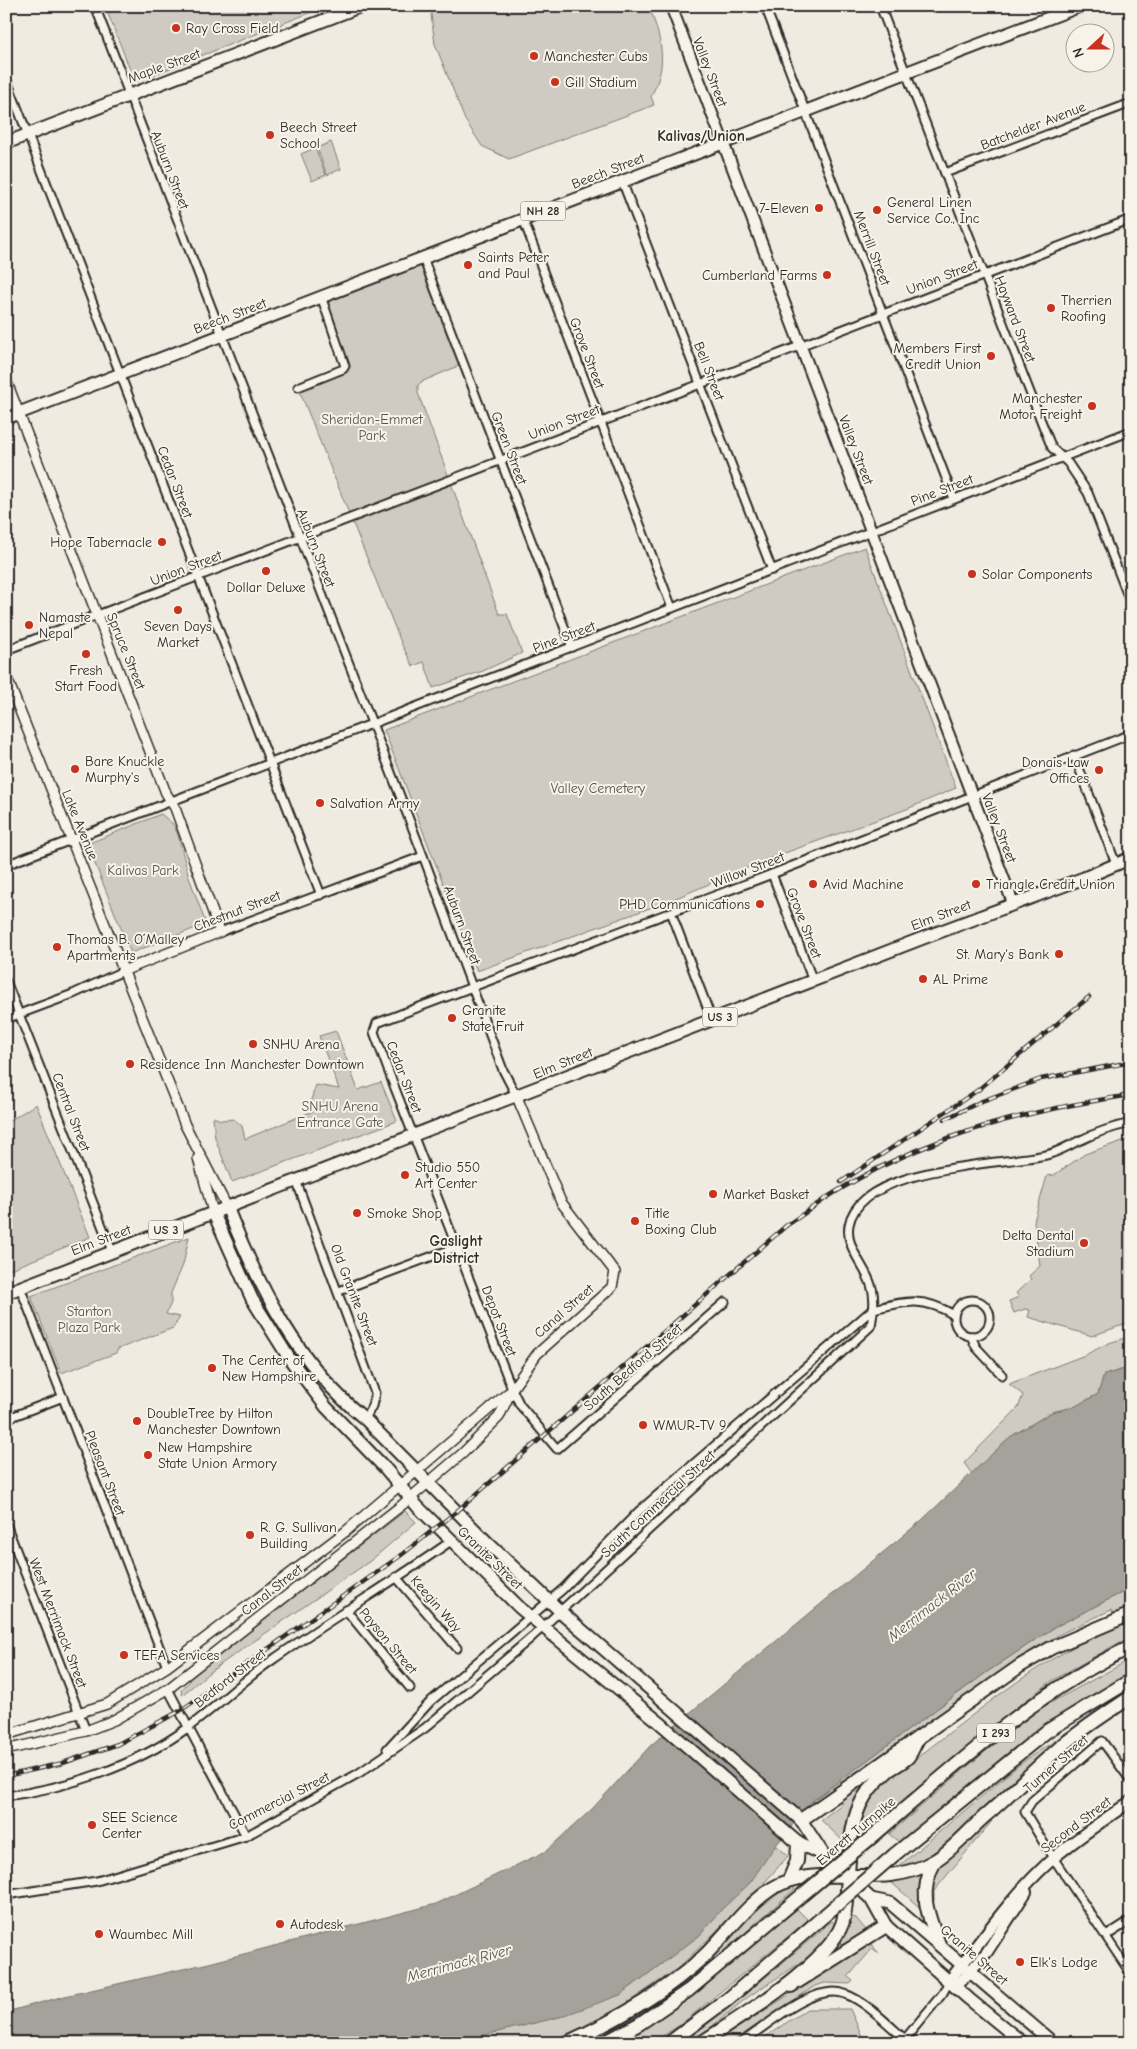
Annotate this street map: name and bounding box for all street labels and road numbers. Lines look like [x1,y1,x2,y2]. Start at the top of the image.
street label: Valley Street [689,35,731,110]
street label: Maple Street [125,45,204,87]
street label: Batchelder Avenue [978,98,1088,154]
street label: Auburn Street [147,128,193,213]
street label: Beech Street [569,149,648,193]
road number: NH 28 [520,202,566,220]
street label: Merrill Street [850,208,894,289]
street label: Union Street [904,255,981,298]
street label: Hayward Street [991,273,1040,366]
street label: Beech Street [191,294,270,338]
street label: Grove Street [566,315,609,392]
street label: Bell Street [690,339,728,404]
street label: Union Street [526,400,603,443]
street label: Green Street [487,409,531,488]
street label: Valley Street [835,413,877,488]
street label: Cedar Street [154,444,197,521]
street label: Pine Street [908,470,977,510]
street label: Auburn Street [293,506,339,591]
street label: Union Street [148,546,225,589]
street label: Spruce Street [103,610,149,693]
street label: Pine Street [530,617,599,657]
street label: Lake Avenue [58,787,102,863]
street label: Valley Street [978,791,1020,866]
street label: Willow Street [709,848,788,892]
street label: Auburn Street [440,883,485,968]
street label: Grove Street [783,885,826,962]
street label: Chestnut Street [191,886,284,935]
street label: Elm Street [909,895,974,934]
road number: US 3 [702,1008,738,1026]
street label: Cedar Street [383,1039,426,1116]
street label: Elm Street [531,1043,596,1083]
street label: Central Street [48,1070,94,1155]
street label: Elm Street [69,1220,134,1259]
road number: US 3 [148,1220,184,1240]
street label: Old Granite Street [327,1242,382,1349]
street label: Canal Street [531,1280,598,1342]
street label: Depot Street [478,1283,521,1360]
street label: South Bedford Street [580,1319,686,1414]
street label: Pleasant Street [81,1428,129,1519]
street label: South Commercial Street [597,1446,719,1561]
street label: Granite Street [454,1523,527,1594]
street label: West Merrimack Street [25,1556,91,1691]
street label: Canal Street [238,1560,307,1619]
street label: Keegin Way [407,1572,466,1636]
street label: Payson Street [355,1604,421,1678]
street label: Bedford Street [191,1644,270,1711]
road number: I 293 [977,1724,1015,1742]
street label: Turner Street [1020,1731,1093,1797]
street label: Commercial Street [226,1768,333,1834]
street label: Second Street [1037,1792,1115,1857]
street label: Everett Turnpike [813,1793,899,1869]
street label: Granite Street [937,1921,1012,1990]

